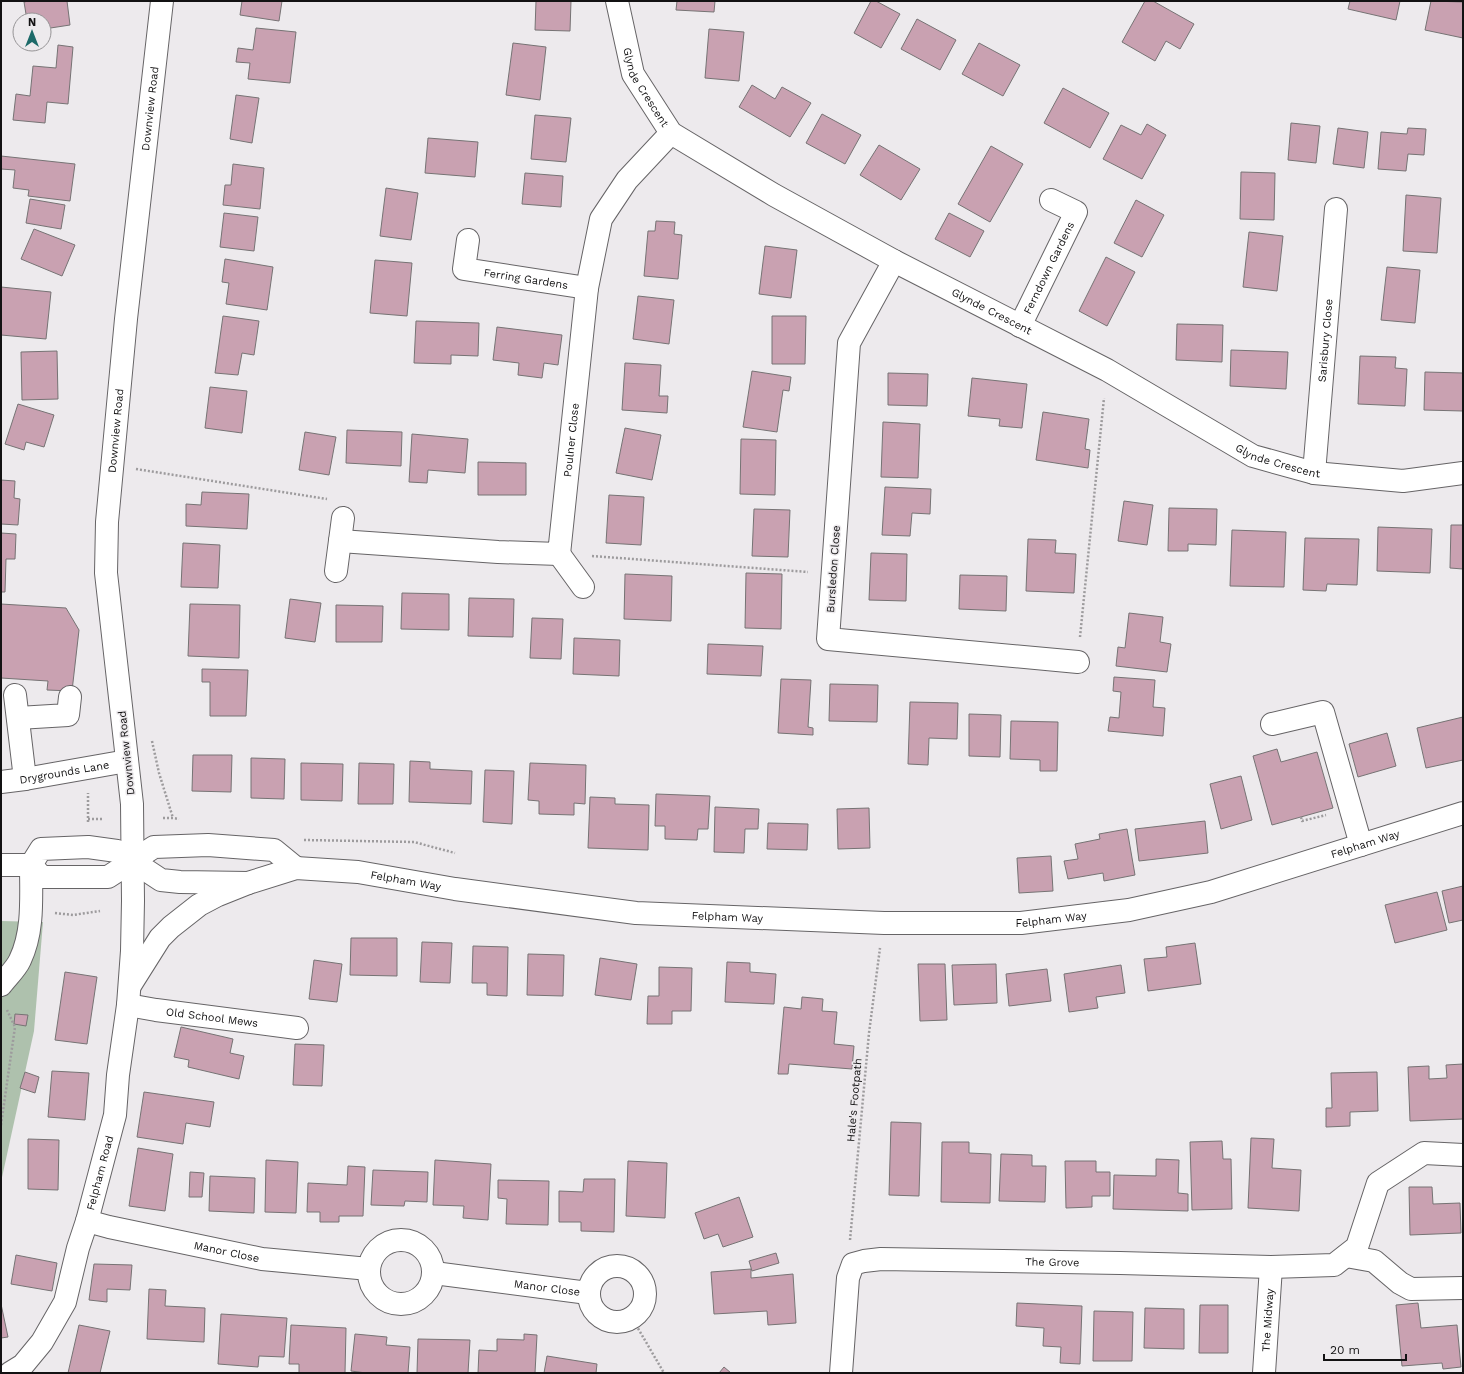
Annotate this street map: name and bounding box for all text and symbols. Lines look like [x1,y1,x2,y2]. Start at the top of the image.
north arrow [12,12,52,52]
text: N [28,16,36,29]
street label: Glynde Crescent [620,46,672,130]
street label: Downview Road [139,66,162,151]
street label: Ferndown Gardens [1021,219,1077,316]
street label: Ferring Gardens [483,266,569,292]
street label: Glynde Crescent [949,286,1034,338]
street label: Sarisbury Close [1316,298,1335,383]
street label: Downview Road [106,388,126,474]
street label: Poulner Close [561,402,582,478]
street label: Glynde Crescent [1233,441,1321,481]
street label: Bursledon Close [824,525,843,613]
street label: Downview Road [116,710,137,796]
street label: Drygrounds Lane [19,758,110,787]
street label: Felpham Way [1329,827,1402,861]
street label: Felpham Way [369,868,442,894]
street label: Felpham Way [691,909,764,925]
street label: Felpham Way [1016,909,1088,930]
street label: Old School Mews [165,1005,259,1030]
street label: Hale's Footpath [844,1058,865,1142]
street label: Felpham Road [84,1134,116,1212]
street label: Manor Close [193,1239,261,1265]
street label: The Grove [1025,1255,1080,1269]
street label: Manor Close [513,1277,581,1299]
street label: The Midway [1259,1288,1277,1352]
scale bar [1324,1336,1406,1362]
text: 20 m [1330,1343,1360,1357]

